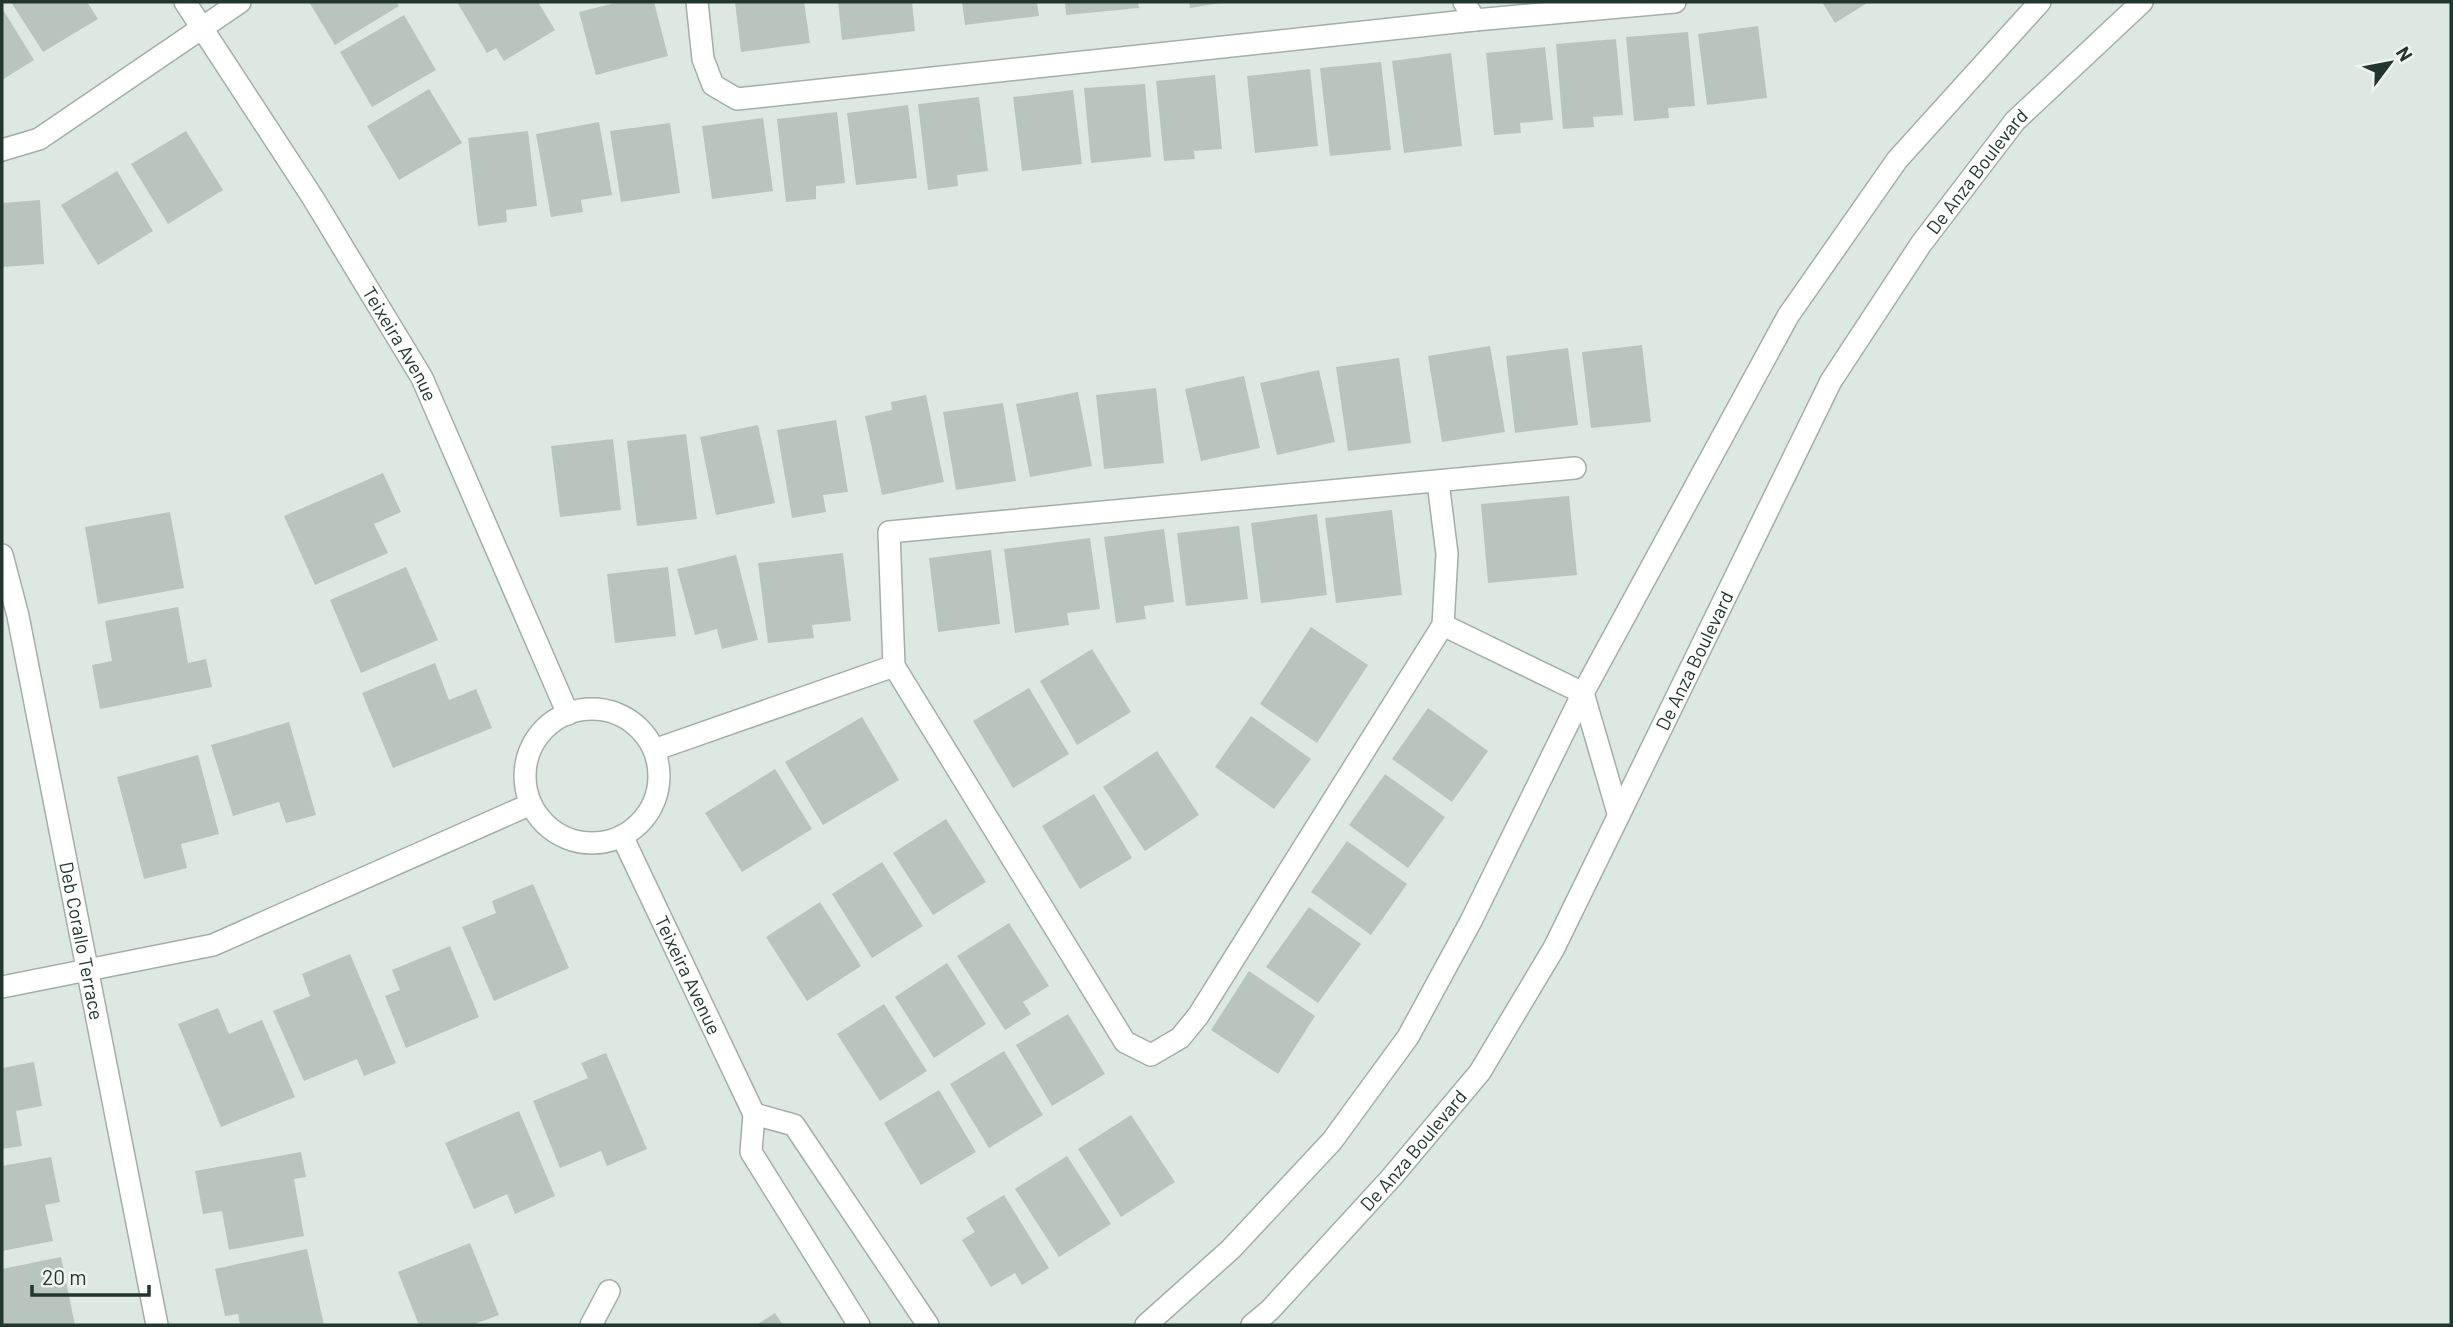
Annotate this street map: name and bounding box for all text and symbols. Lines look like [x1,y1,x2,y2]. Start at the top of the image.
north arrow [2355,28,2425,98]
text: N [2392,42,2418,65]
street label: De Anza Boulevard [1921,103,2032,238]
street label: Teixeira Avenue [358,282,443,404]
street label: De Anza Boulevard [1650,587,1738,734]
street label: Deb Corallo Terrace [55,860,109,1022]
street label: Teixeira Avenue [650,912,727,1038]
street label: De Anza Boulevard [1355,1085,1471,1215]
scale bar [32,1254,149,1298]
text: 20 m [42,1264,87,1289]

